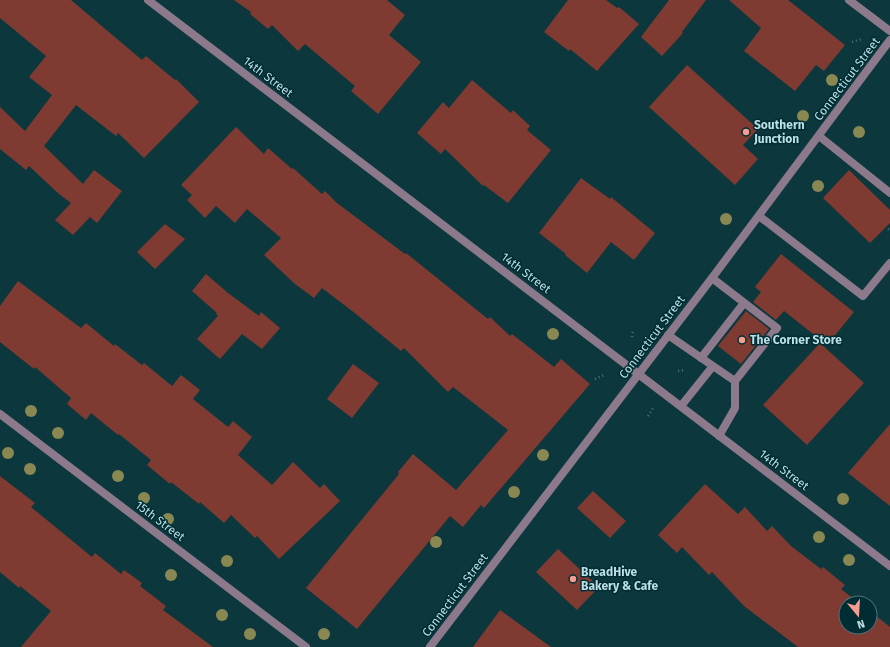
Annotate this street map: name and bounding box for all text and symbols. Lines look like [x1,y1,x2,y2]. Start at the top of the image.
street label: Connecticut Street [811,34,883,123]
street label: 14th Street [240,54,296,101]
place label: Southern Junction [753,118,805,146]
marker: Southern Junction [741,127,751,137]
street label: 14th Street [498,250,554,297]
street label: Connecticut Street [616,292,688,381]
place label: The Corner Store [750,333,842,347]
marker: The Corner Store [737,335,747,345]
street label: 14th Street [756,447,812,494]
street label: 15th Street [133,498,188,545]
street label: Connecticut Street [419,550,491,639]
place label: BreadHive Bakery & Cafe [581,565,658,593]
marker: BreadHive Bakery & Cafe [568,574,578,584]
north arrow [838,595,878,635]
text: N [855,617,866,631]

